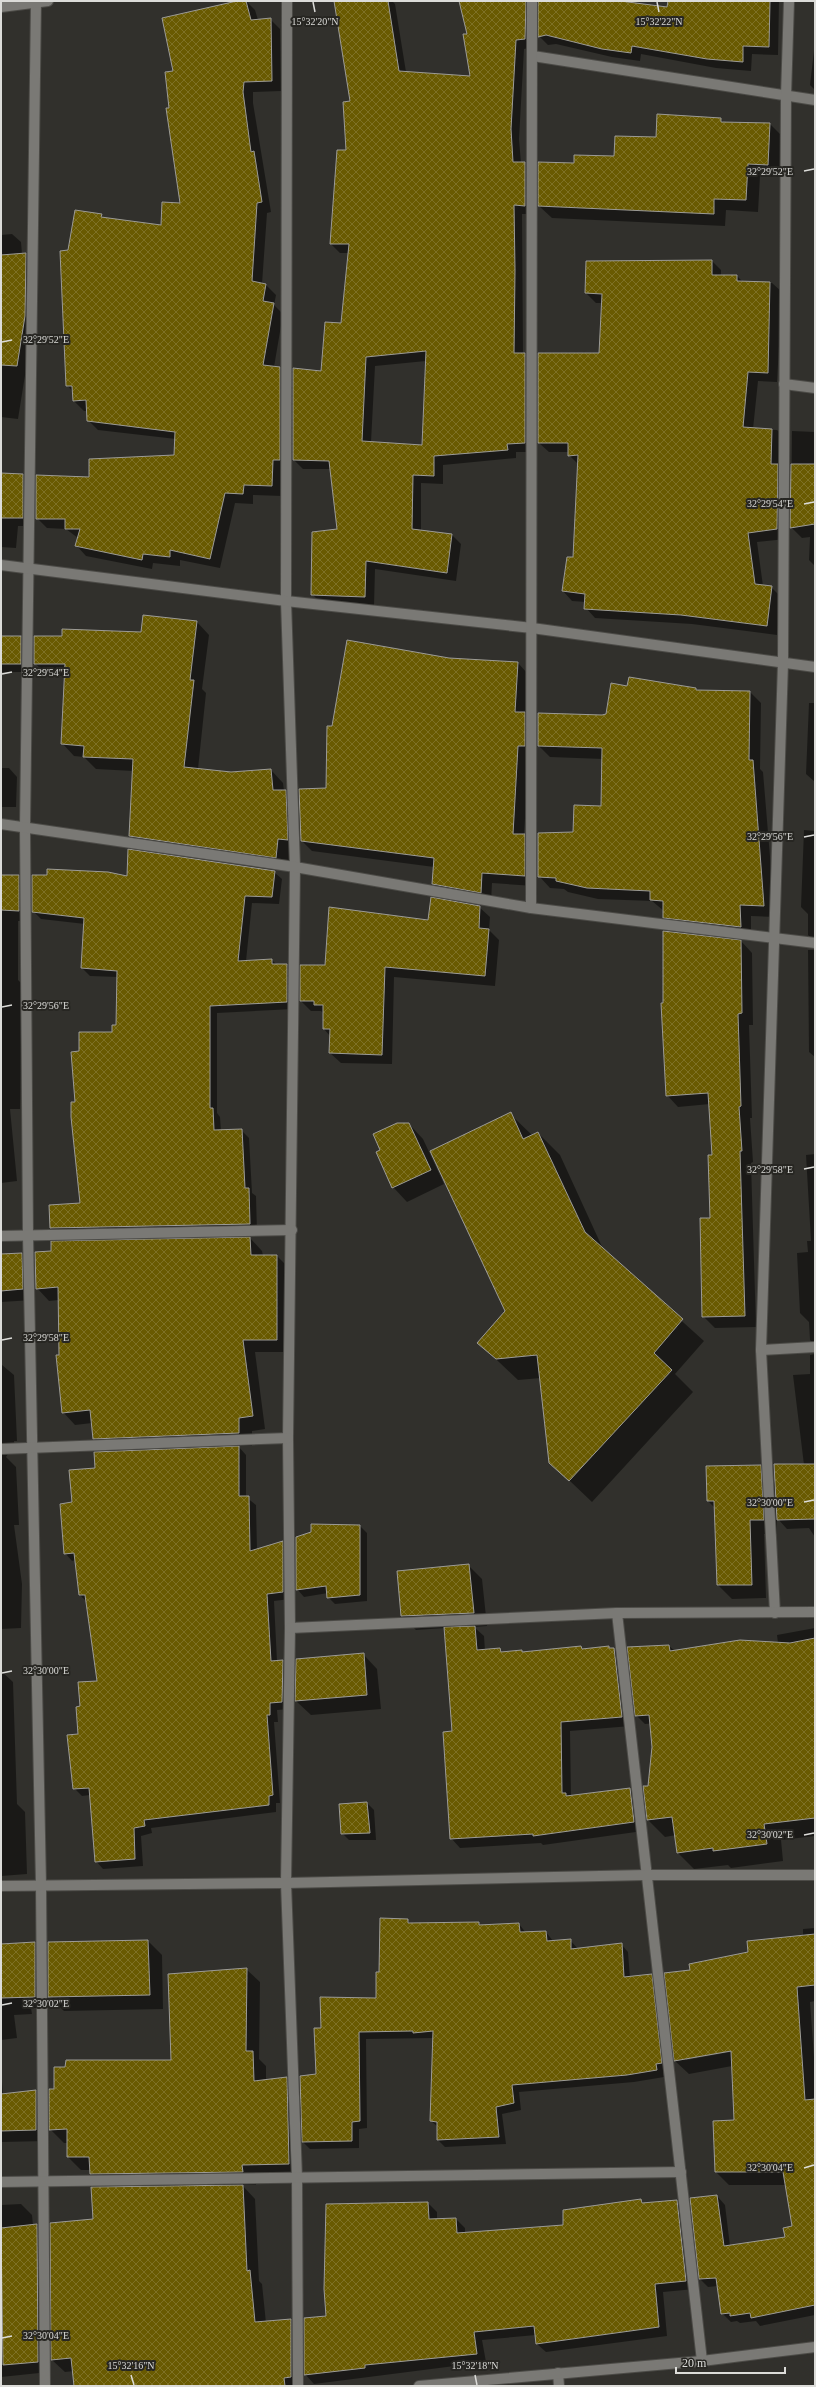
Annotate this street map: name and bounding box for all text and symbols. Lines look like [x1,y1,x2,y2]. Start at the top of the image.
text: 15°32'20"N [291,16,339,27]
text: 15°32'22"N [635,16,683,27]
text: 32°29'52"E [747,166,793,177]
text: 32°29'52"E [23,334,69,345]
text: 32°29'54"E [747,498,793,509]
text: 32°29'54"E [23,667,69,678]
text: 32°29'56"E [747,831,793,842]
text: 32°29'56"E [23,1000,69,1011]
text: 32°29'58"E [747,1164,793,1175]
text: 32°29'58"E [23,1332,69,1343]
text: 32°30'00"E [747,1497,793,1508]
text: 32°30'00"E [23,1665,69,1676]
text: 32°30'02"E [747,1829,793,1840]
text: 32°30'02"E [23,1998,69,2009]
text: 32°30'04"E [747,2162,793,2173]
text: 32°30'04"E [23,2330,69,2341]
scale bar [676,2349,785,2375]
text: 20 m [682,2356,707,2370]
text: 15°32'16"N [107,2360,155,2371]
text: 15°32'18"N [451,2360,499,2371]

